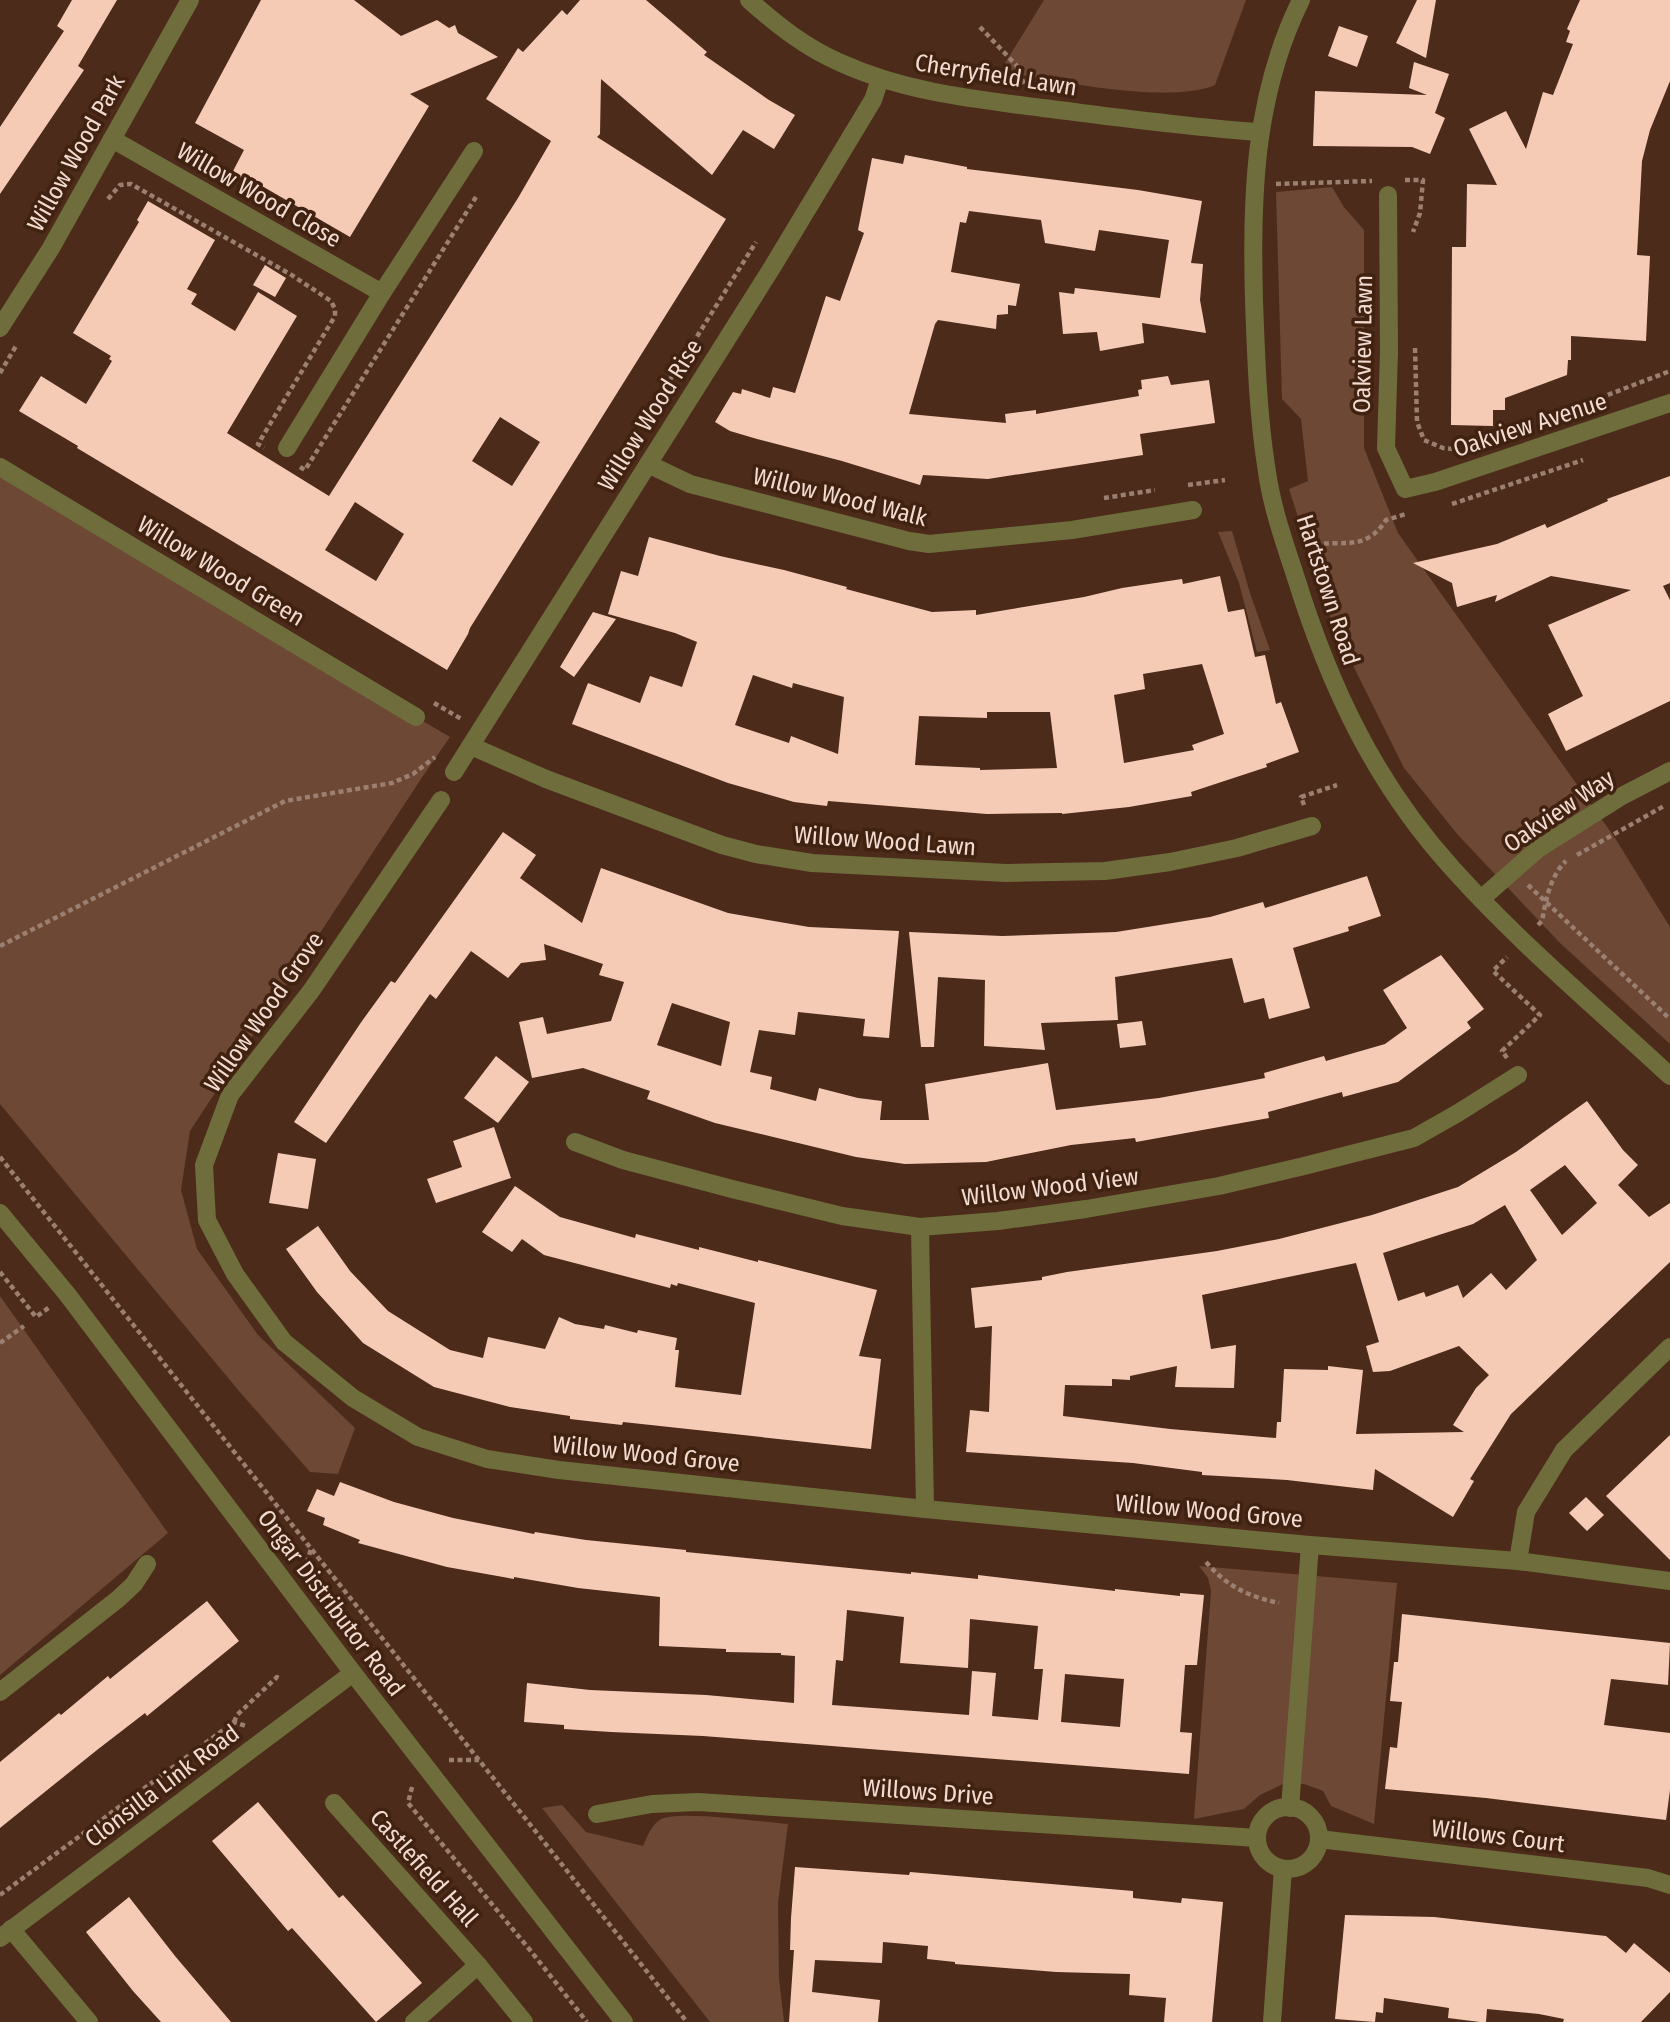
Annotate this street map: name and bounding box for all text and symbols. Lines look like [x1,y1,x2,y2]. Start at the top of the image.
street label: Cherryfield Lawn [913,48,1079,102]
street label: Willow Wood Park [21,69,131,236]
street label: Willow Wood Close [172,137,346,253]
street label: Oakview Lawn [1348,275,1378,413]
street label: Willow Wood Rise [592,334,708,496]
street label: Oakview Avenue [1450,387,1610,463]
street label: Willow Wood Walk [750,462,931,532]
street label: Willow Wood Green [132,510,310,632]
street label: Hartstown Road [1290,511,1366,669]
street label: Oakview Way [1498,764,1620,858]
street label: Willow Wood Lawn [793,821,977,861]
street label: Willow Wood Grove [198,927,330,1097]
street label: Willow Wood View [960,1162,1140,1212]
street label: Willow Wood Grove [551,1430,741,1478]
street label: Willow Wood Grove [1114,1489,1304,1533]
street label: Ongar Distributor Road [252,1504,410,1702]
street label: Clonsilla Link Road [79,1719,245,1853]
street label: Willows Drive [861,1773,995,1811]
street label: Castlefield Hall [364,1804,484,1932]
street label: Willows Court [1430,1814,1566,1858]

